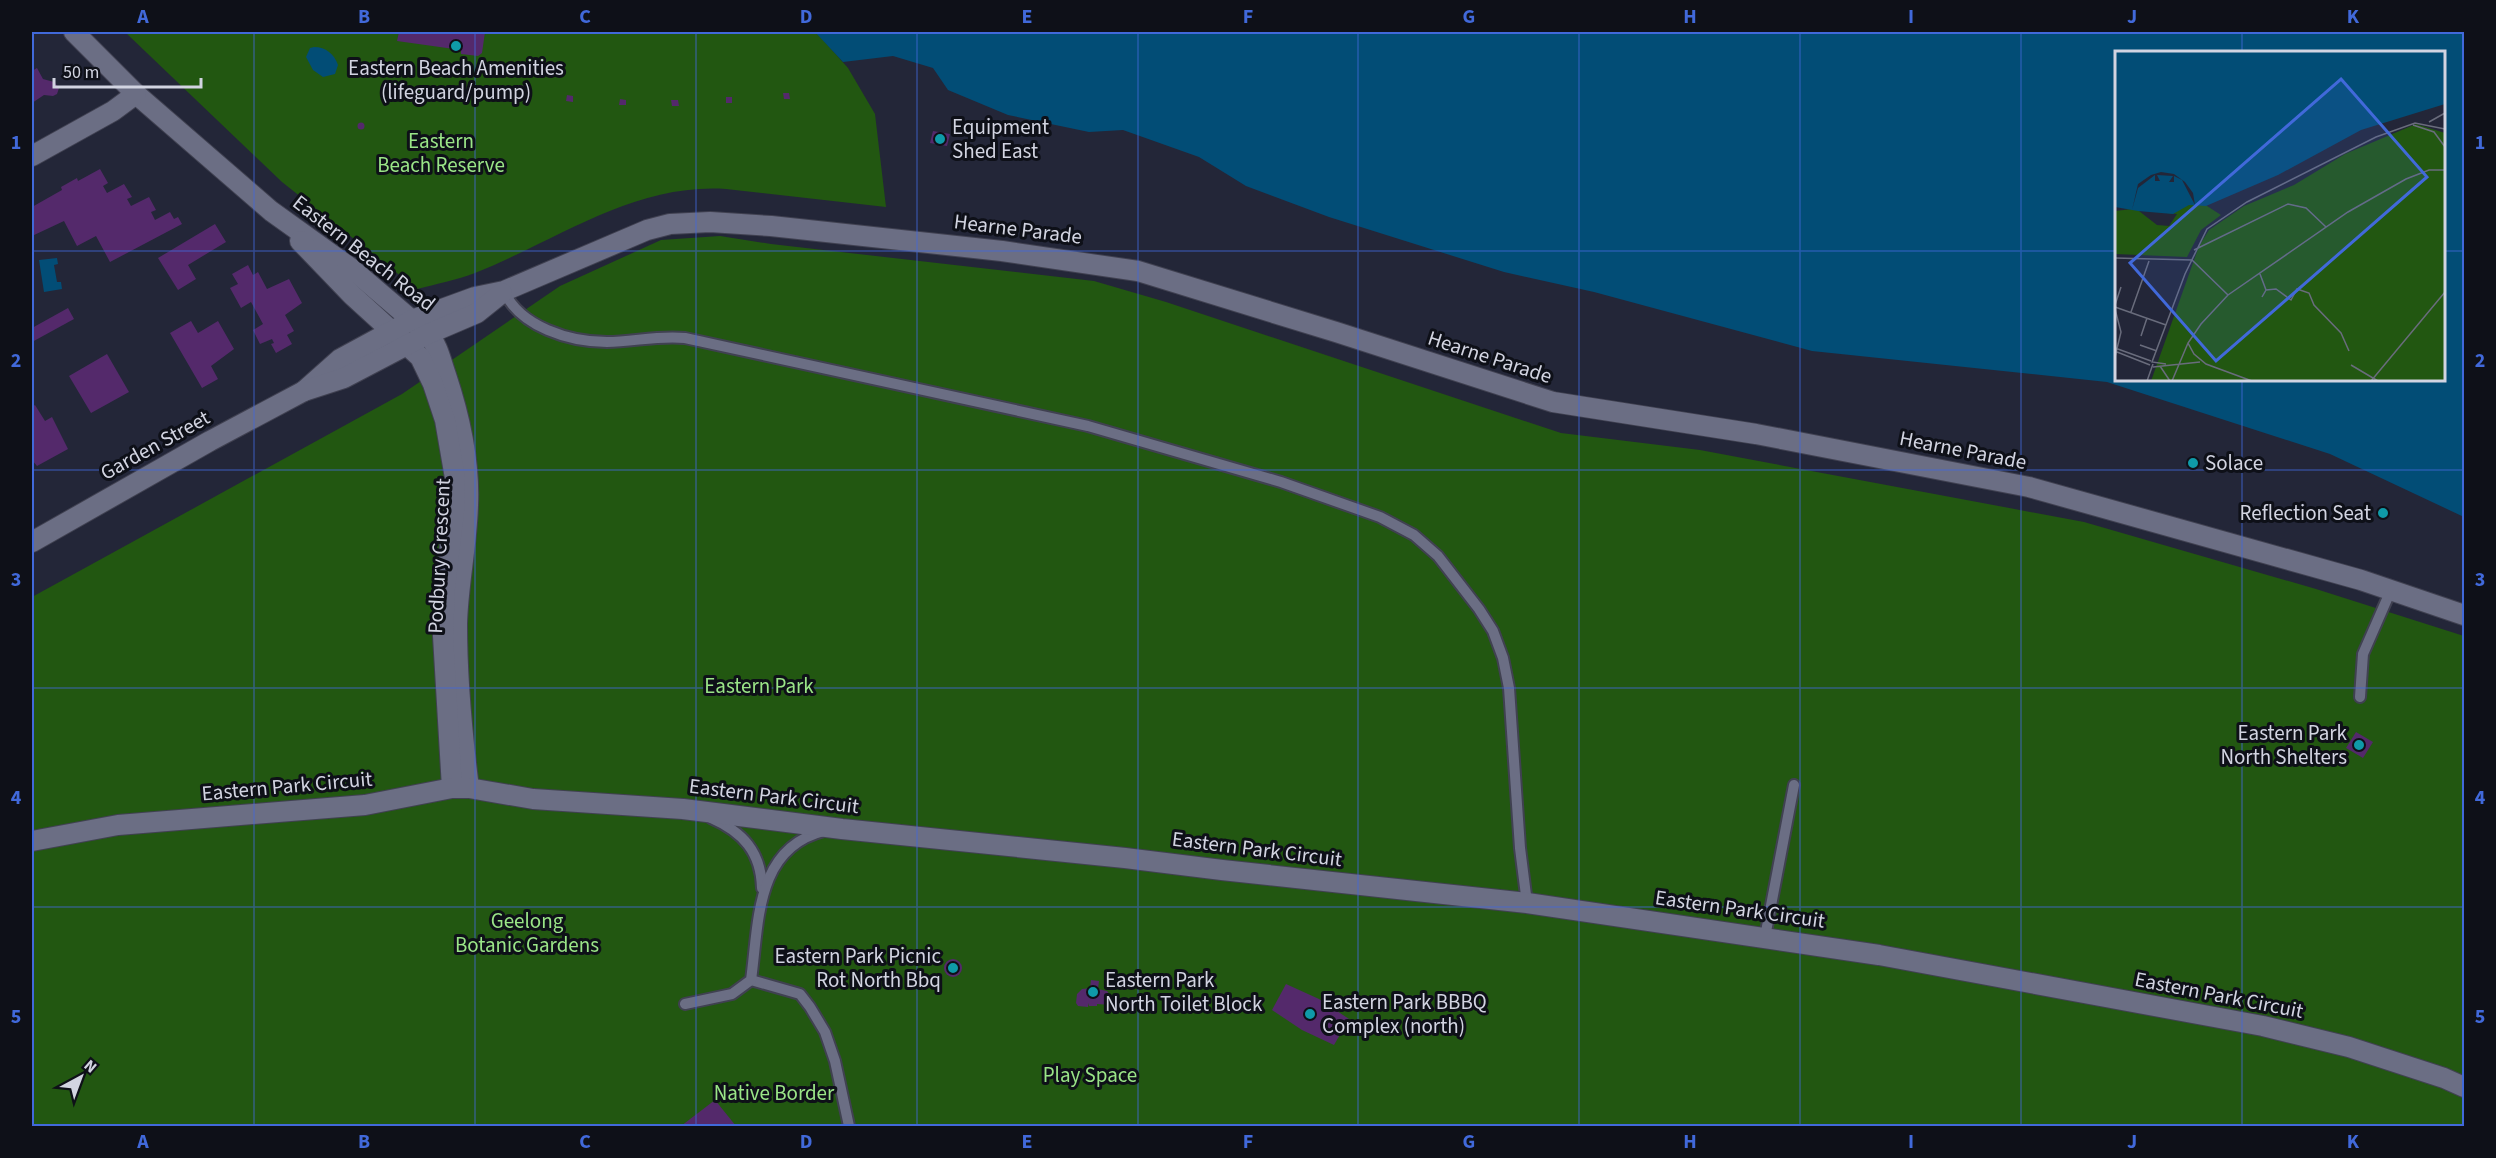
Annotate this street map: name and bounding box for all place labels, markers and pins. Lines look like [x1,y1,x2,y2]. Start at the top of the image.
marker: Eastern Beach Amenities (lifeguard/pump) [449,39,463,53]
place label: Eastern Beach Amenities (lifeguard/pump) [348,53,564,107]
place label: Equipment Shed East [952,112,1049,166]
marker: Equipment Shed East [933,132,947,146]
place label: Solace [2205,448,2263,478]
marker: Solace [2186,456,2200,470]
place label: Reflection Seat [2240,498,2371,528]
marker: Reflection Seat [2376,506,2390,520]
place label: Eastern Park North Shelters [2220,718,2348,772]
marker: Eastern Park North Shelters [2352,738,2366,752]
place label: Eastern Park Picnic Rot North Bbq [774,941,941,995]
marker: Eastern Park Picnic Rot North Bbq [946,961,960,975]
place label: Eastern Park North Toilet Block [1105,965,1263,1019]
marker: Eastern Park North Toilet Block [1086,985,1100,999]
place label: Eastern Park BBBQ Complex (north) [1322,987,1487,1041]
marker: Eastern Park BBBQ Complex (north) [1303,1007,1317,1021]

